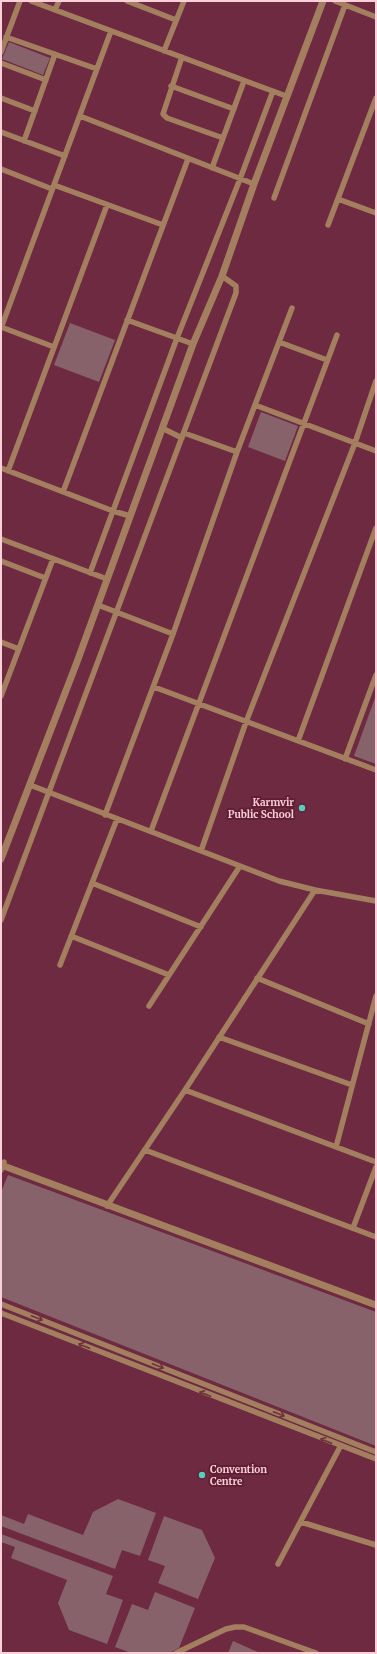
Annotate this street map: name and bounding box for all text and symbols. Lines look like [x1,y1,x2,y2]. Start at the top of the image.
place label: Karmvir Public School [228,796,295,821]
marker: Karmvir Public School [297,803,307,813]
one-way arrow [31,1315,43,1323]
one-way arrow [79,1342,91,1349]
one-way arrow [152,1363,164,1370]
one-way arrow [200,1389,212,1397]
one-way arrow [273,1411,285,1418]
one-way arrow [321,1437,333,1445]
place label: Convention Centre [210,1463,267,1488]
marker: Convention Centre [197,1470,207,1480]

